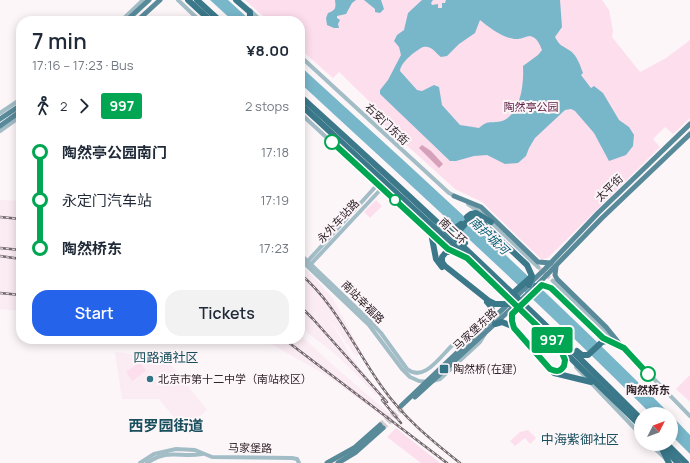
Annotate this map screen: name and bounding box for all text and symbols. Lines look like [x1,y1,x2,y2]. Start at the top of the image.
text: 7 min [32,26,87,56]
text: ¥8.00 [246,40,289,61]
text: 17:16 – 17:23 · Bus [32,56,134,74]
icon: walk [32,95,54,117]
icon: forward [73,95,95,117]
text: 997 [109,96,134,115]
text: 2 [60,97,67,115]
text: 2 stops [245,97,289,115]
street label: 右安门东街 [362,99,413,148]
park label: 陶然亭公园 [504,99,559,114]
unlabelled marker [324,134,340,150]
text: 陶然亭公园南门 [62,142,167,163]
text: 17:18 [261,143,289,161]
street label: 太平街 [592,171,626,204]
text: 永定门汽车站 [62,190,152,211]
text: 17:19 [260,191,289,209]
unlabelled marker [389,194,401,206]
street label: 永外车站路 [313,195,362,246]
water label: 南护城河 [466,213,514,260]
street label: 南二环 [436,214,471,247]
text: 陶然桥东 [62,238,122,259]
text: 17:23 [259,239,289,257]
street label: 南站幸福路 [339,277,388,326]
button: Start [32,290,157,336]
button: Tickets [165,290,289,336]
street label: 马家堡东路 [449,304,500,353]
line badge: 997 [529,327,575,353]
text: 997 [540,330,564,349]
district label: 四路通社区 [133,348,199,366]
place label: 陶然桥(在建) [453,361,517,376]
marker: 陶然桥(在建) [438,363,450,375]
marker: 陶然桥东 [640,366,656,382]
place label: 北京市第十二中学（南站校区） [158,371,312,386]
marker: 北京市第十二中学（南站校区） [145,374,155,384]
place label: 陶然桥东 [626,382,670,397]
north arrow [634,407,678,451]
map controls [634,407,678,451]
district label: 西罗园街道 [128,415,204,436]
district label: 中海紫御社区 [541,430,619,448]
street label: 马家堡路 [228,440,272,455]

